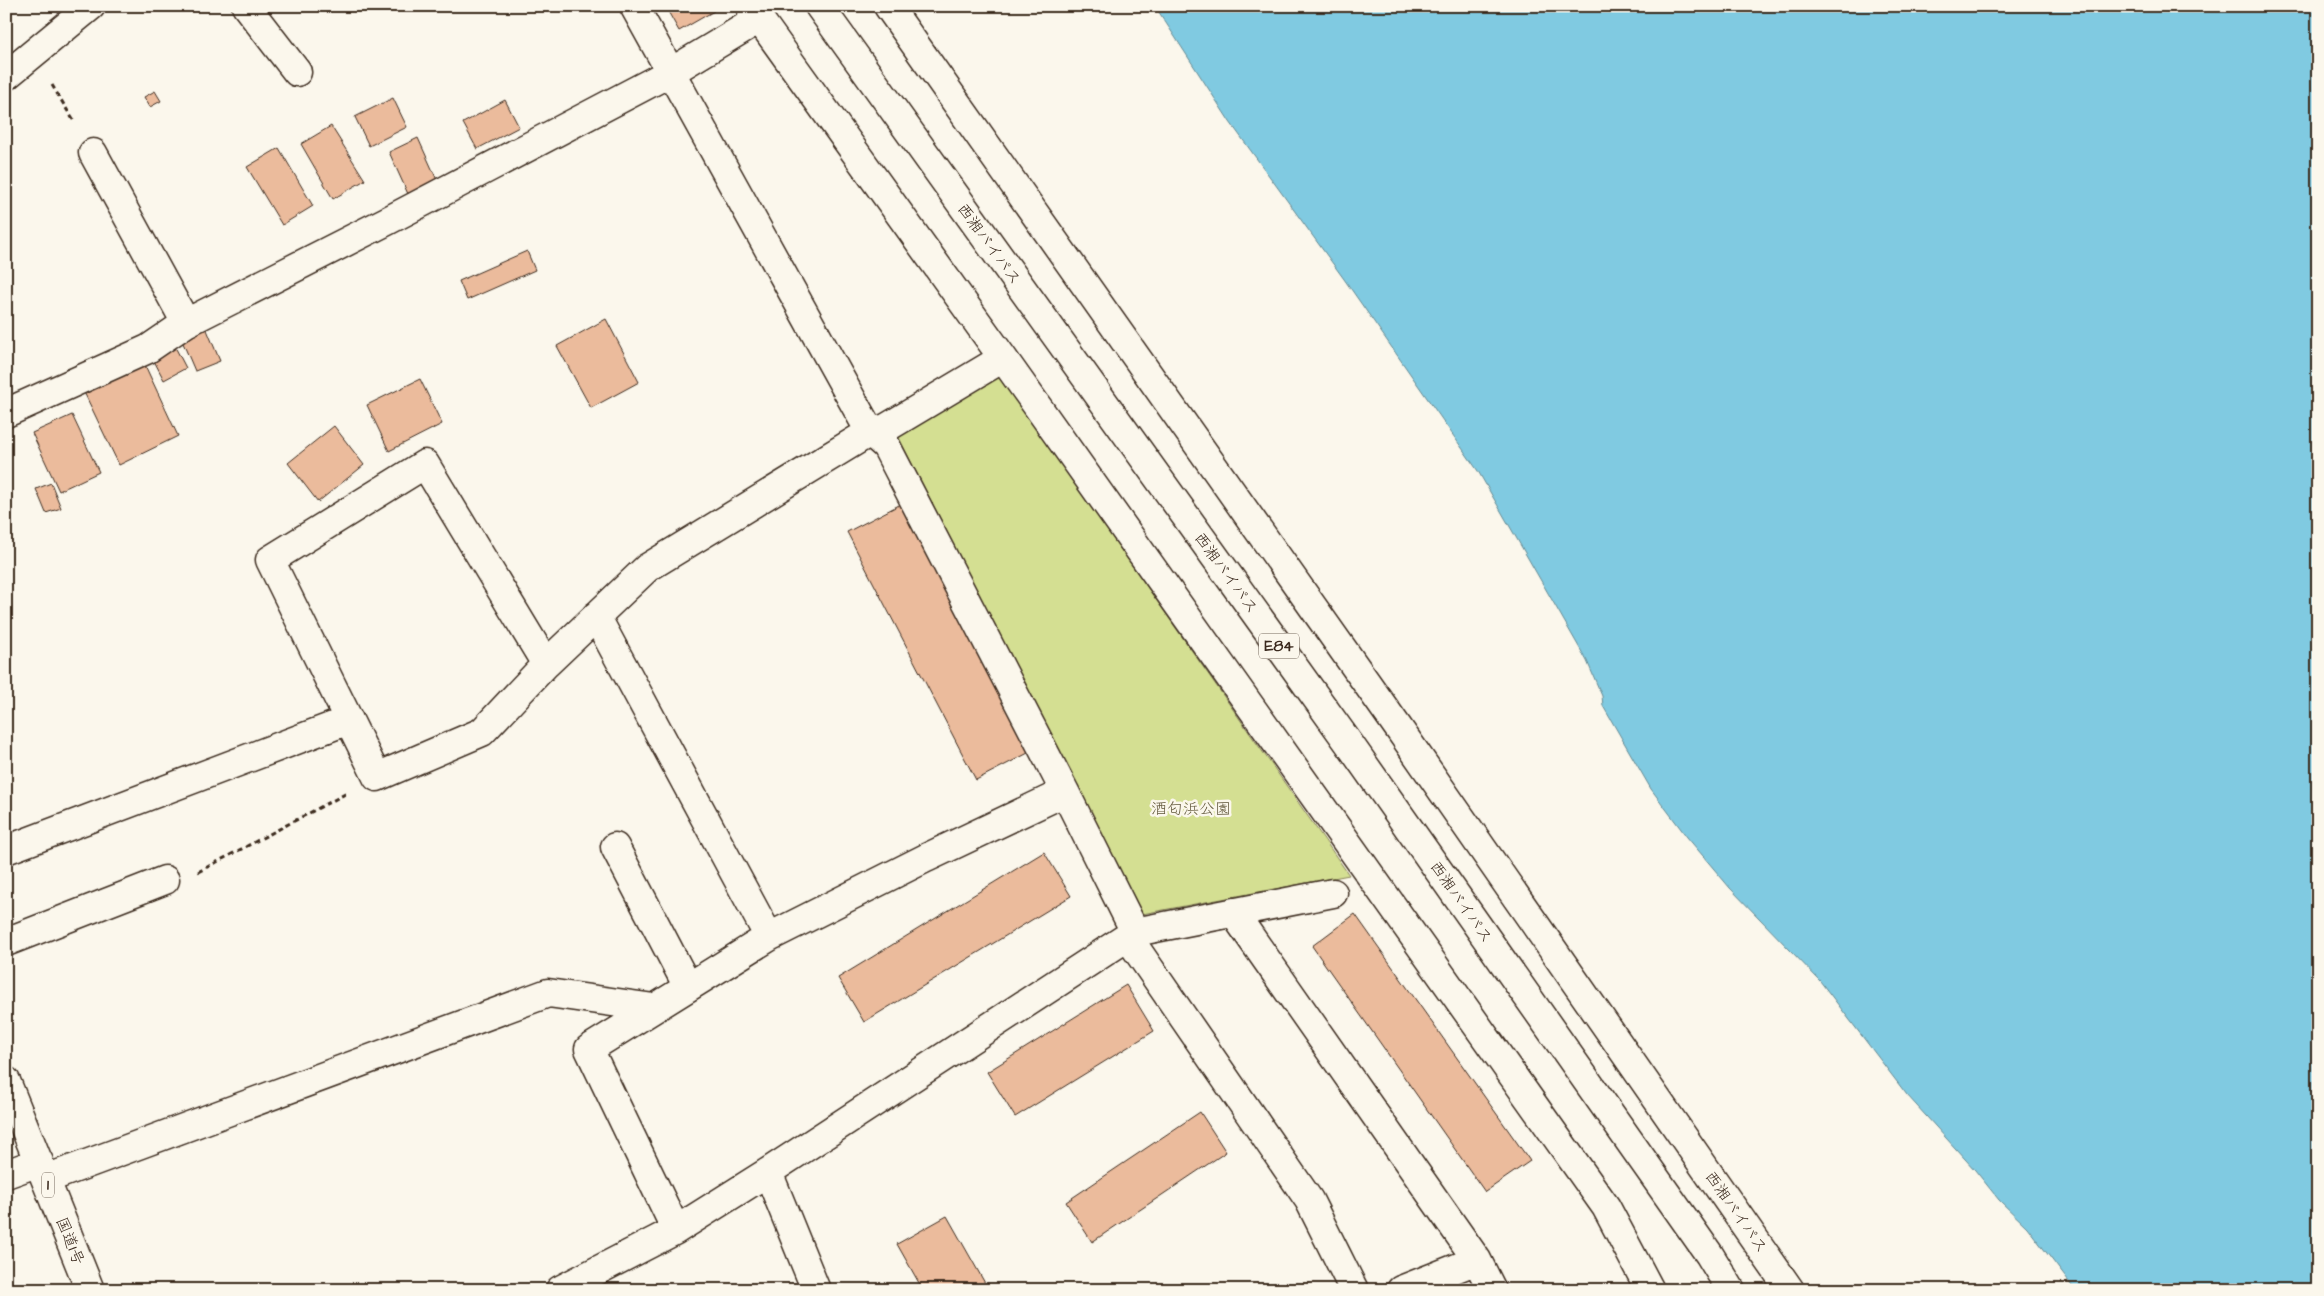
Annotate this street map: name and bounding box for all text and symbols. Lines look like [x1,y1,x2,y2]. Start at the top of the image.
street label: 西湘バイパス [952,199,1026,289]
street label: 西湘バイパス [1189,528,1263,618]
road number: E84 [1259,634,1299,658]
park label: 酒匂浜公園 [1151,798,1231,820]
street label: 西湘バイパス [1425,856,1497,948]
street label: 西湘バイパス [1700,1166,1772,1258]
road number: 1 [42,1172,54,1198]
street label: 国道1号 [50,1214,90,1268]

